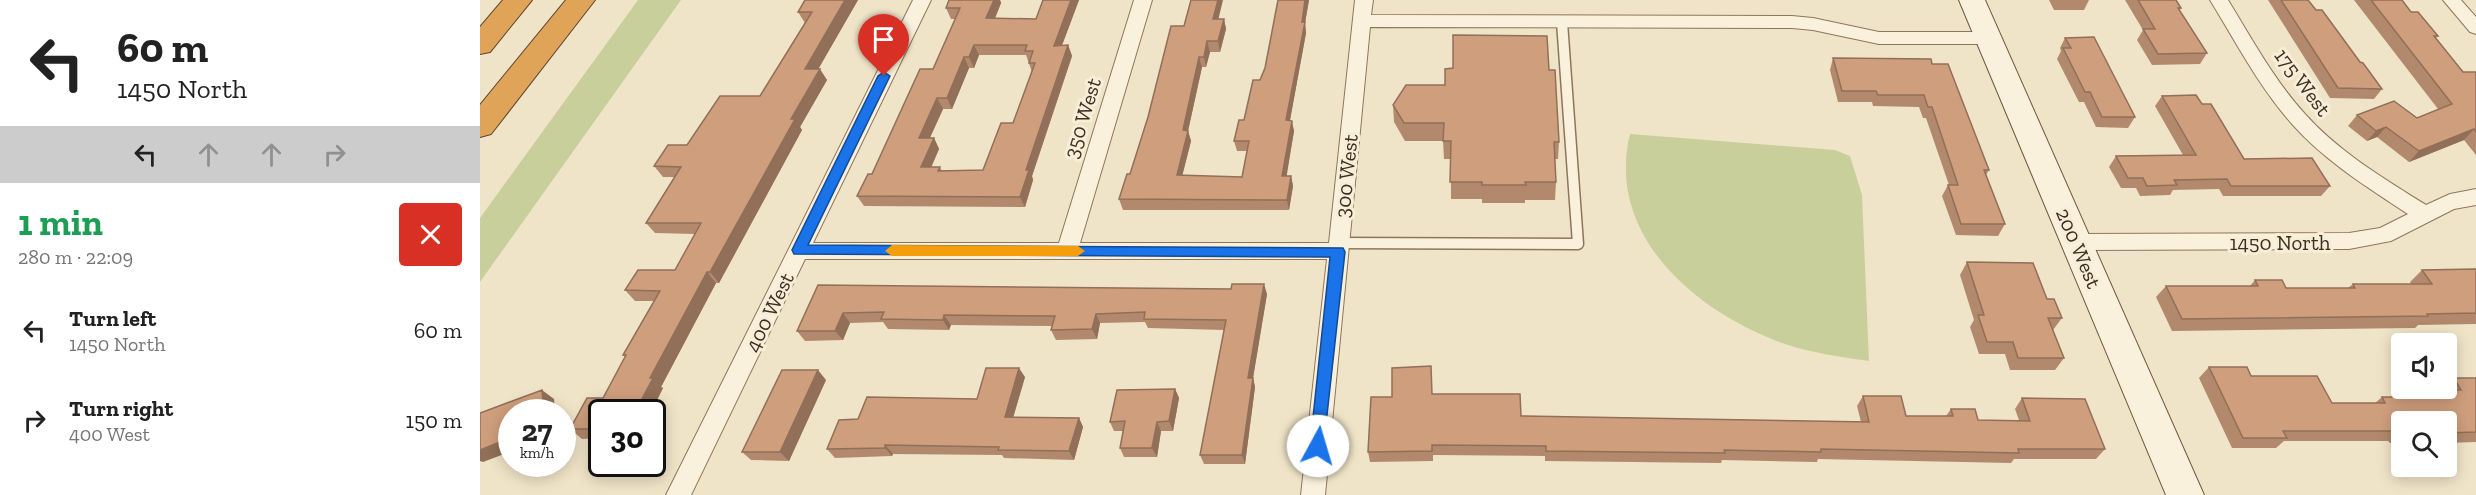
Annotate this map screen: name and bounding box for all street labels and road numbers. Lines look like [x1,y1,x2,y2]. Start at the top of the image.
street label: 175 West [2270,43,2337,121]
street label: 350 West [1058,75,1106,161]
street label: 300 West [1329,133,1363,219]
street label: 200 West [2051,204,2107,292]
street label: 1450 North [2229,230,2331,255]
street label: 400 West [739,268,799,356]

